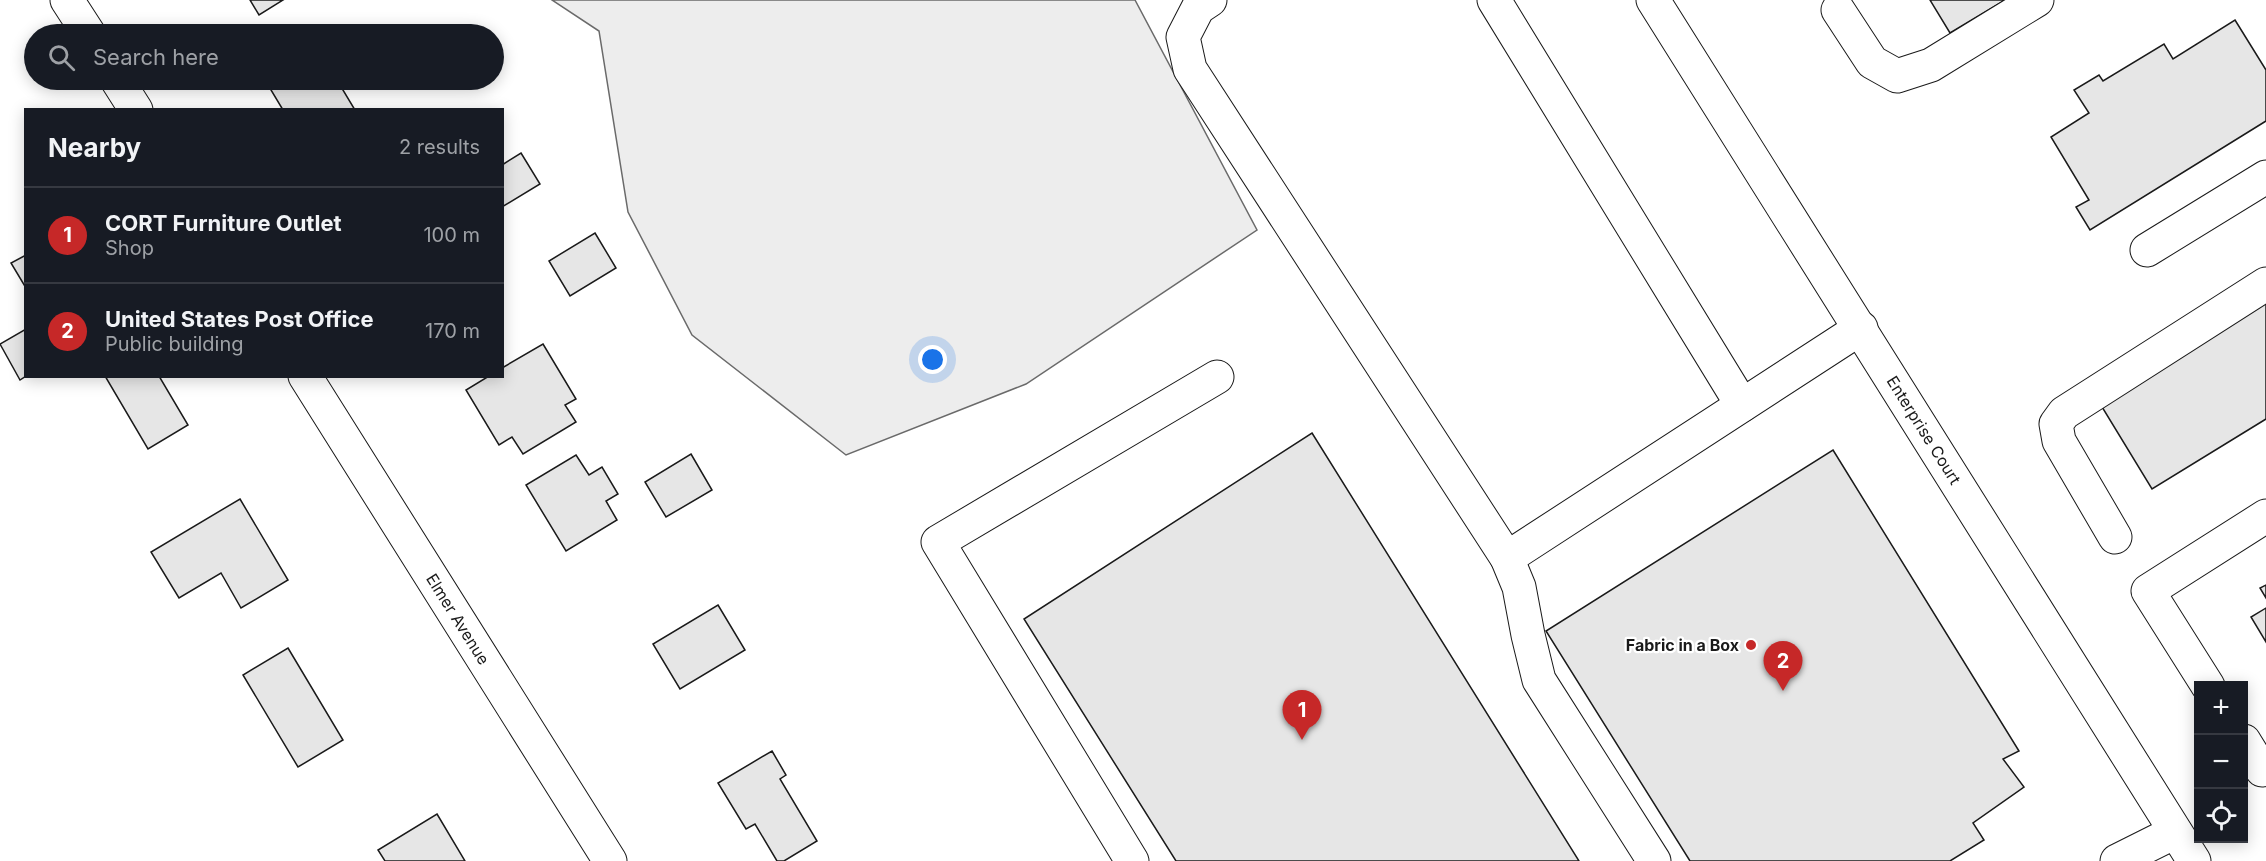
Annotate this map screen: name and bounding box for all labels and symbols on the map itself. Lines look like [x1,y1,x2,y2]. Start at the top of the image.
your location [918,345,947,374]
street label: Enterprise Court [1883,372,1965,488]
street label: Elmer Avenue [422,570,494,668]
place label: Fabric in a Box [1626,635,1739,655]
marker: Fabric in a Box [1744,638,1758,652]
pin: 2 [1764,642,1802,691]
pin: 1 [1282,690,1322,740]

